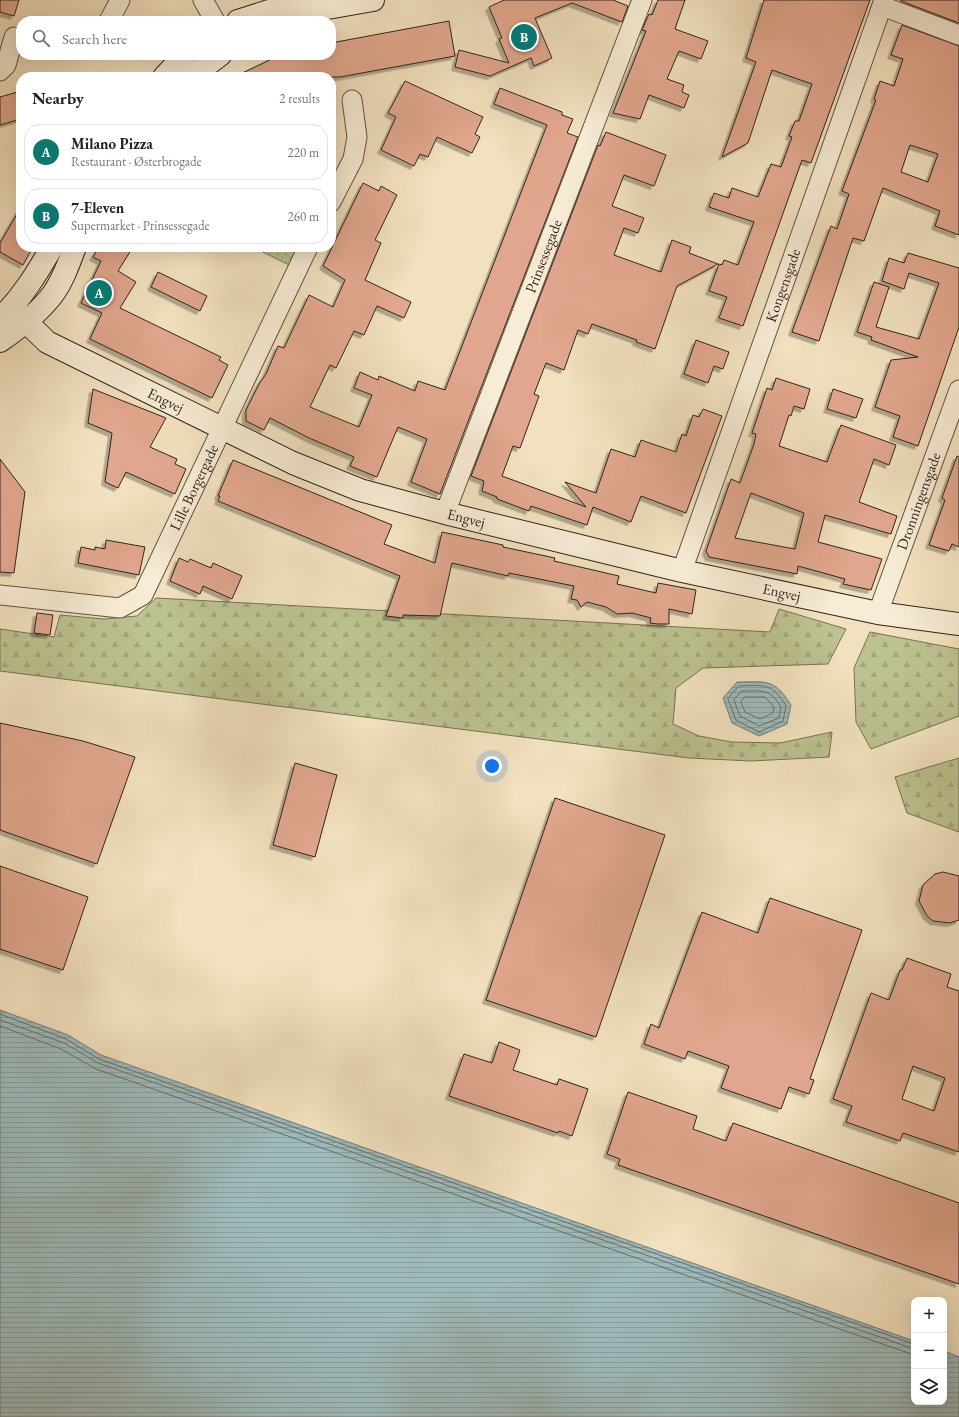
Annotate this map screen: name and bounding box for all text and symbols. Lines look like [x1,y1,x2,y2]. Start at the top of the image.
search box [16,16,336,60]
pin: B [511,22,537,52]
icon: search [30,27,52,49]
text: Search here [62,29,127,48]
text: Nearby [32,87,84,109]
text: 2 results [279,90,320,107]
text: Milano Pizza [71,134,153,153]
text: A [41,144,51,161]
text: 220 m [288,144,319,161]
text: Restaurant · Østerbrogade [71,153,202,170]
text: 7-Eleven [71,198,124,217]
text: B [42,208,50,225]
text: 260 m [288,208,319,225]
text: Supermarket · Prinsessegade [71,217,210,234]
street label: Prinsessegade [520,217,566,296]
street label: Kongensgade [761,246,804,325]
pin: A [86,278,112,308]
street label: Engvej [144,383,187,417]
street label: Lille Borgergade [165,441,222,534]
street label: Dronningensgade [892,449,945,552]
street label: Engvej [445,504,487,531]
street label: Engvej [761,579,802,605]
your location [482,756,502,776]
map controls [911,1297,947,1405]
button: + [911,1297,947,1333]
button: − [911,1333,947,1369]
button: layers [911,1369,947,1405]

